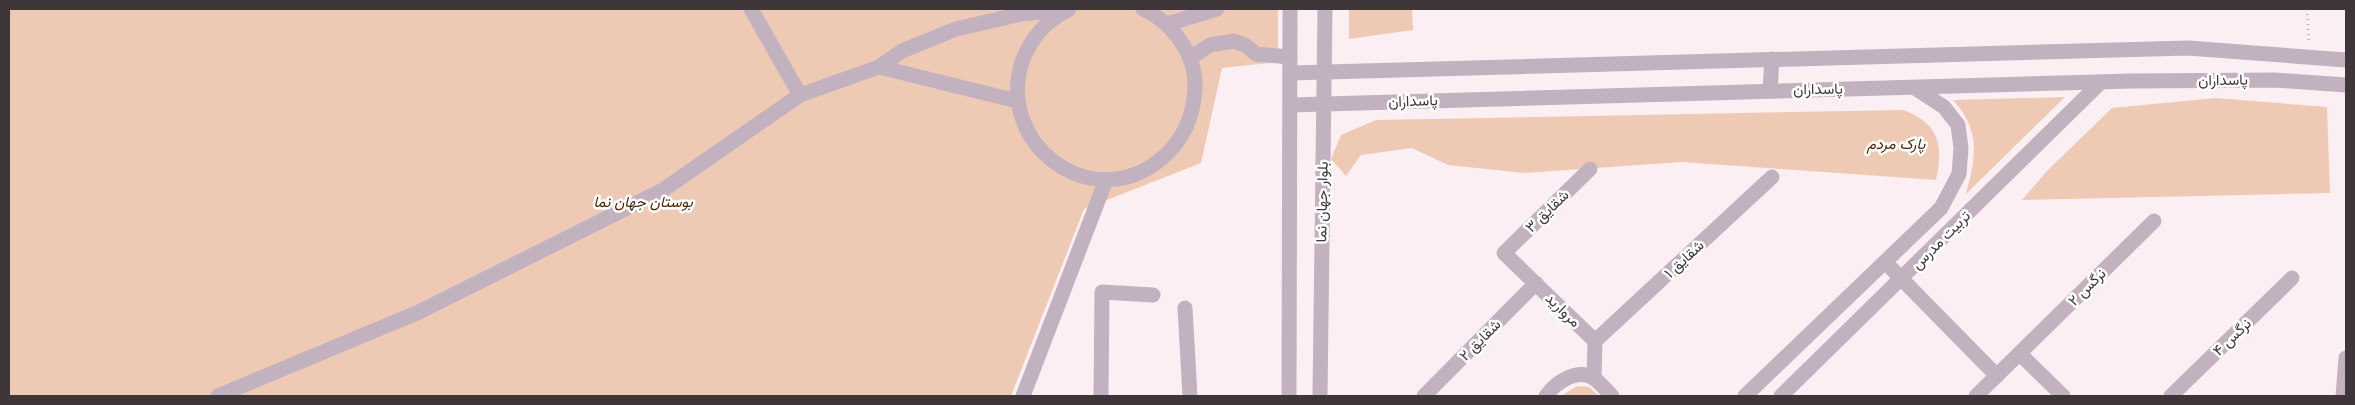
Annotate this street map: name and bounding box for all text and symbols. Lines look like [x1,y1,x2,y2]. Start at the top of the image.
street label: پاسداران [2198,70,2248,93]
street label: پاسداران [1793,79,1843,102]
street label: پاسداران [1388,90,1438,115]
park label: پارک مردم [1866,134,1925,157]
street label: بلوار جهان نما [1311,161,1336,243]
street label: شقایق ۳ [1521,185,1575,239]
park label: بوستان جهان نما [593,192,693,215]
street label: تربیت مدرس [1907,206,1977,276]
street label: شقایق ۱ [1660,235,1710,285]
street label: نرگس ۲ [2064,264,2112,312]
street label: مروارید [1539,288,1585,334]
street label: نرگس ۴ [2208,314,2258,363]
street label: شقایق ۲ [1455,315,1507,367]

